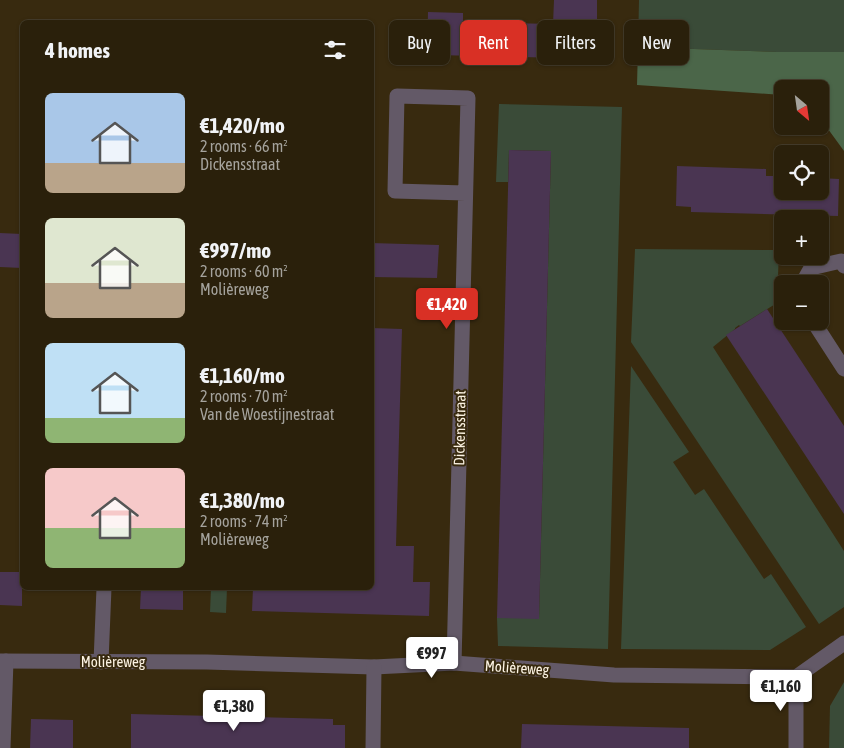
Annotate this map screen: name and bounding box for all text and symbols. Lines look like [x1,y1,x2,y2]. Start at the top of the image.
chip: Buy [389,20,450,65]
chip: Rent [460,20,527,65]
chip: Filters [537,20,614,65]
chip: New [624,20,689,65]
icon: filters [321,36,349,64]
text: 4 homes [45,38,110,62]
north arrow [774,80,829,135]
map controls [774,80,829,330]
icon: home [85,113,145,173]
text: €1,420/mo [200,113,285,137]
text: 2 rooms · 66 m² [200,137,288,155]
button: locate [774,145,829,200]
text: Dickensstraat [200,155,280,173]
button: + [774,210,829,265]
icon: home [85,238,145,298]
text: €997/mo [200,238,271,262]
text: 2 rooms · 60 m² [200,262,288,280]
button: − [774,275,829,330]
text: Molièreweg [200,280,269,298]
pin: €1,420 [406,288,488,330]
text: €1,420 [427,295,467,313]
icon: home [85,363,145,423]
text: €1,160/mo [200,363,285,387]
text: 2 rooms · 70 m² [200,387,288,405]
street label: Dickensstraat [450,390,469,466]
text: Van de Woestijnestraat [200,405,334,423]
icon: home [85,488,145,548]
text: €1,380/mo [200,488,285,512]
text: 2 rooms · 74 m² [200,512,288,530]
text: Molièreweg [200,530,269,548]
pin: €997 [402,636,462,679]
text: €997 [417,644,447,662]
street label: Molièreweg [81,653,146,670]
street label: Molièreweg [484,657,550,678]
pin: €1,160 [740,670,822,712]
text: €1,160 [761,677,801,695]
pin: €1,380 [193,690,275,732]
text: €1,380 [214,697,254,715]

